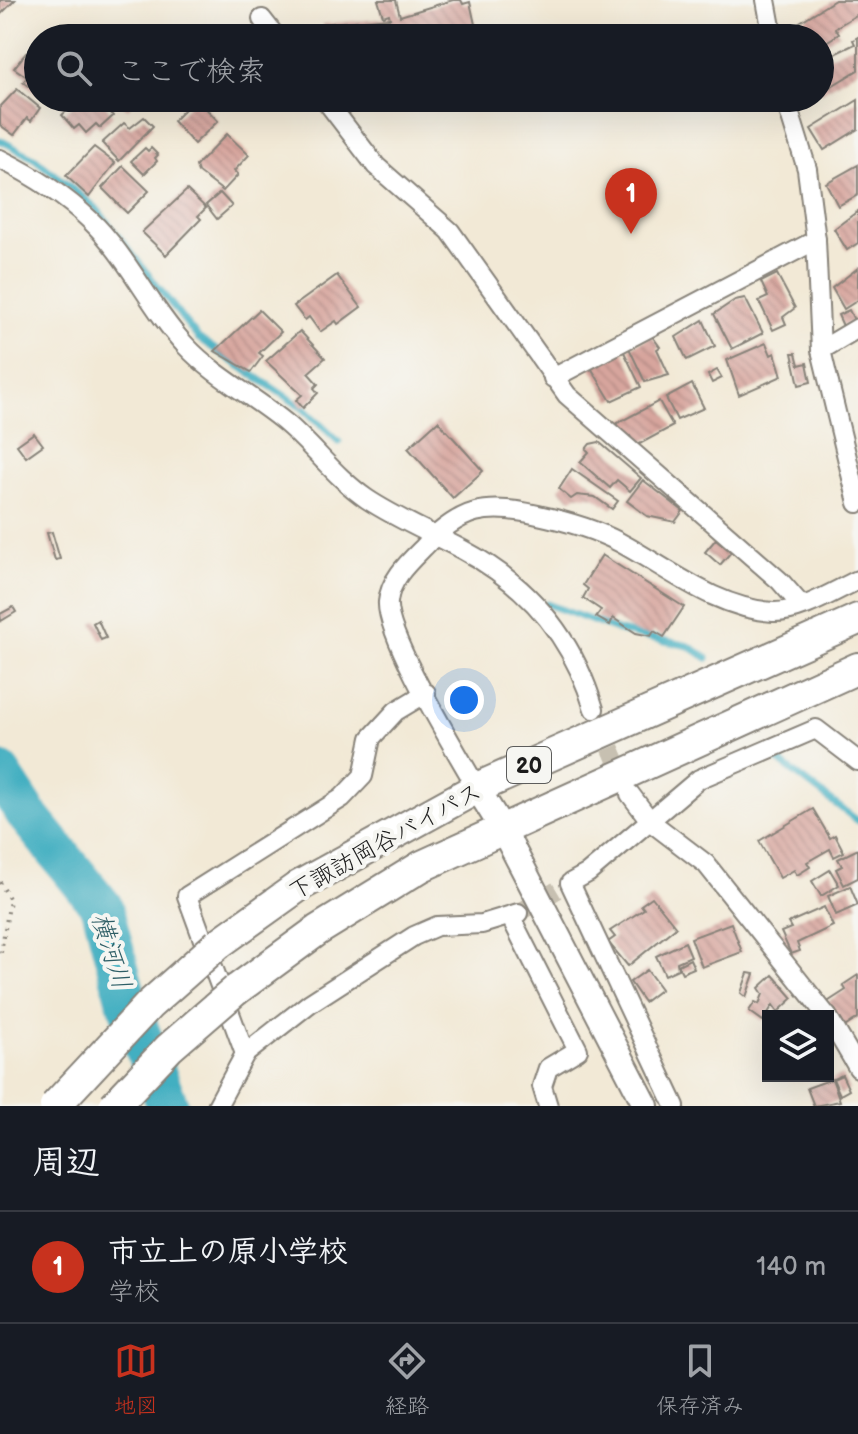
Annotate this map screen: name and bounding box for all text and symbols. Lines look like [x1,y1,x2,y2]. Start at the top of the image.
search box [24,24,834,112]
icon: search [52,46,96,90]
text: ここで検索 [116,54,266,90]
pin: 1 [605,168,657,234]
your location [444,680,484,720]
road number: 20 [507,747,551,783]
street label: 下諏訪岡谷バイパス [284,777,487,906]
water label: 横河川 [84,910,137,993]
map controls [762,1010,834,1082]
button: layers [762,1010,834,1082]
text: 周辺 [32,1142,100,1183]
text: 市立上の原小学校 [108,1234,348,1270]
text: 1 [53,1252,63,1283]
text: 140 m [756,1252,826,1283]
text: 学校 [108,1277,160,1308]
tab: 地図 [114,1339,158,1420]
tab: 経路 [385,1339,429,1420]
tab: 保存済み [656,1339,744,1420]

